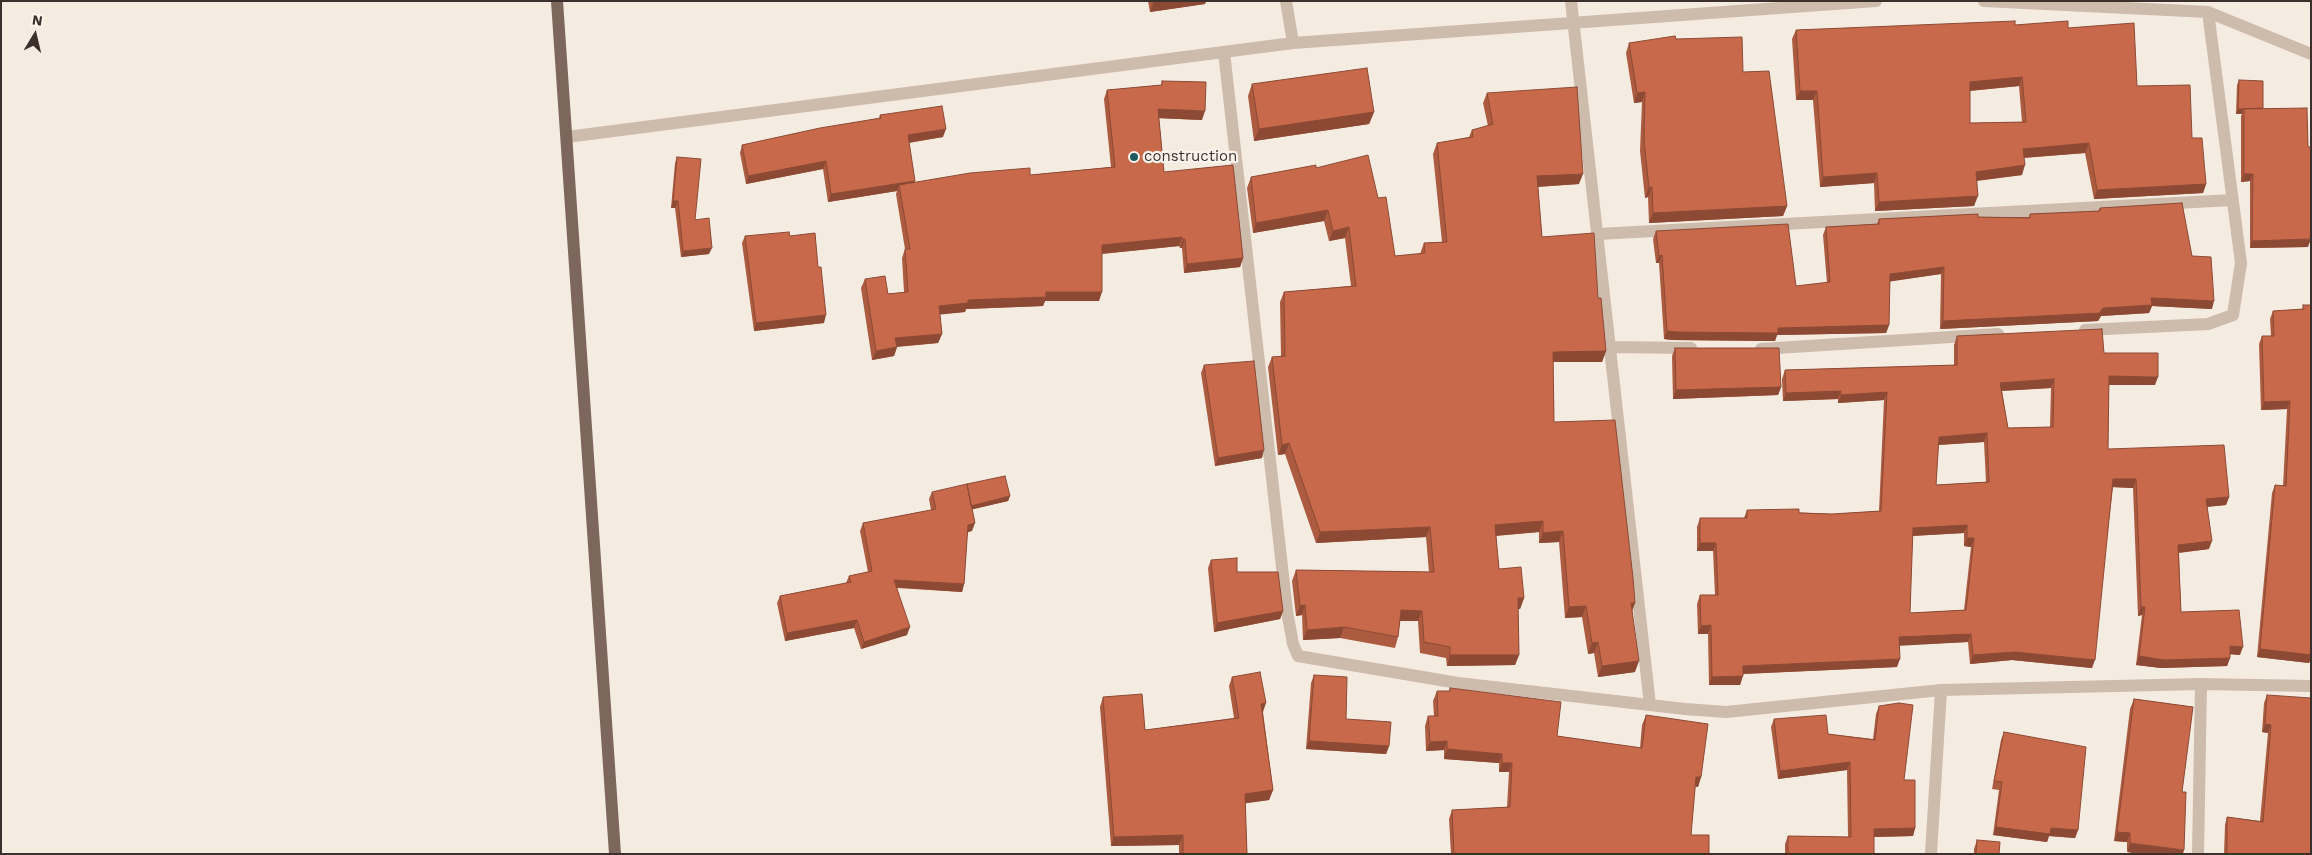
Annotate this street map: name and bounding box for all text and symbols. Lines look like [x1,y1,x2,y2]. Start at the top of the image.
north arrow [10,10,60,60]
text: N [31,11,44,29]
place label: construction [1144,148,1237,166]
marker: construction [1128,151,1140,163]

